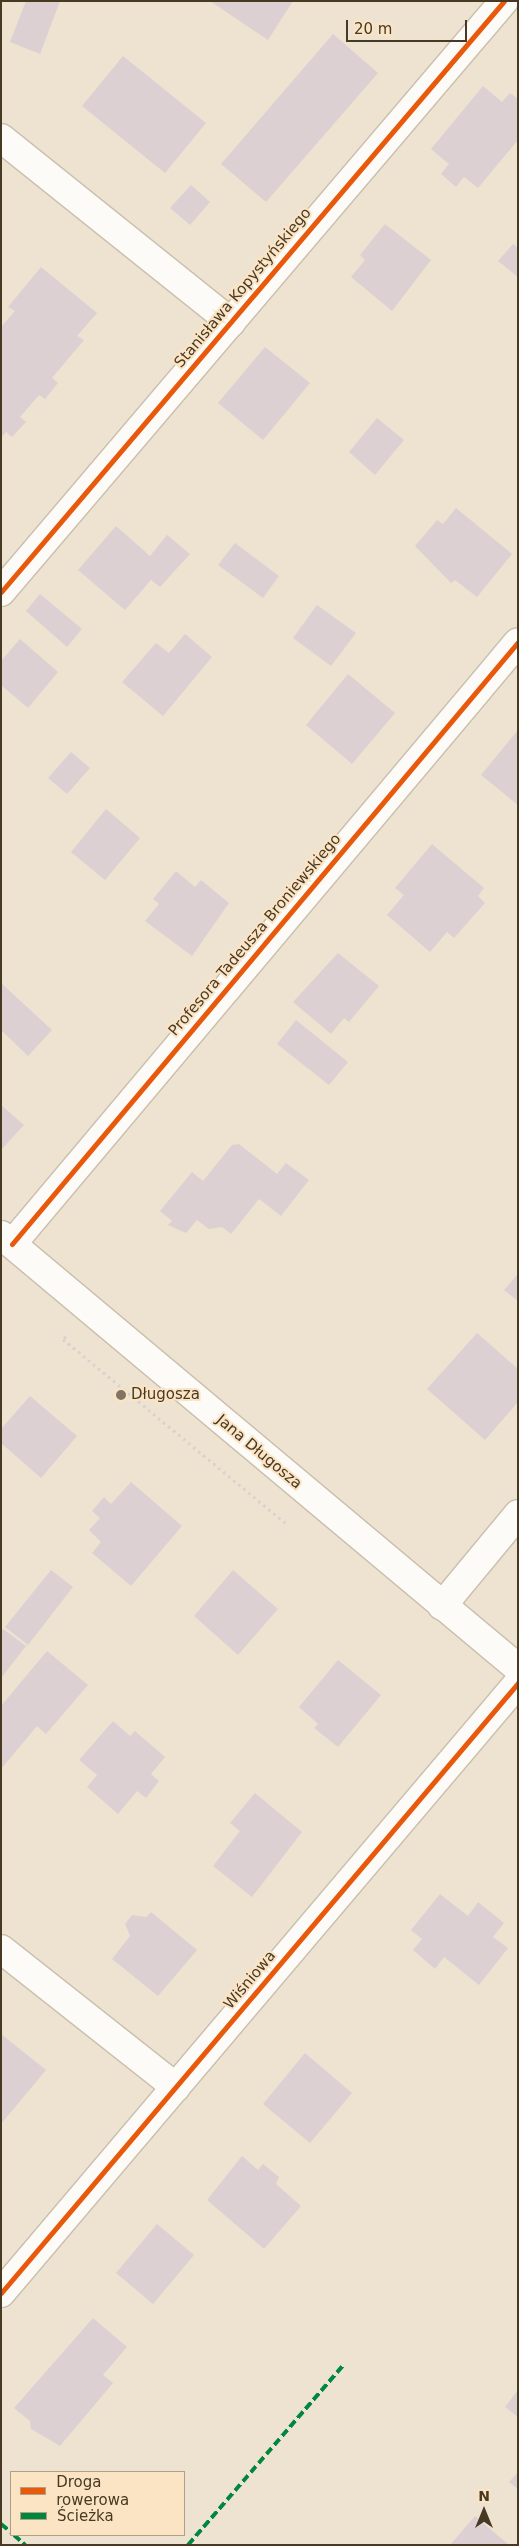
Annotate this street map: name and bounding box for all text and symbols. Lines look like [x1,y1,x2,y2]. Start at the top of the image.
scale bar [349,10,470,42]
text: 20 m [354,20,392,38]
street label: Stanisława Kopystyńskiego [171,204,315,372]
street label: Profesora Tadeusza Broniewskiego [165,830,345,1040]
place label: Długosza [131,1386,200,1404]
marker: Długosza [115,1389,127,1401]
street label: Jana Długosza [213,1411,305,1493]
street label: Wiśniowa [220,1947,280,2013]
legend [10,2471,185,2536]
text: Droga rowerowa [56,2473,129,2509]
north arrow [459,2486,509,2536]
text: N [478,2488,490,2504]
text: Ścieżka [57,2507,114,2525]

